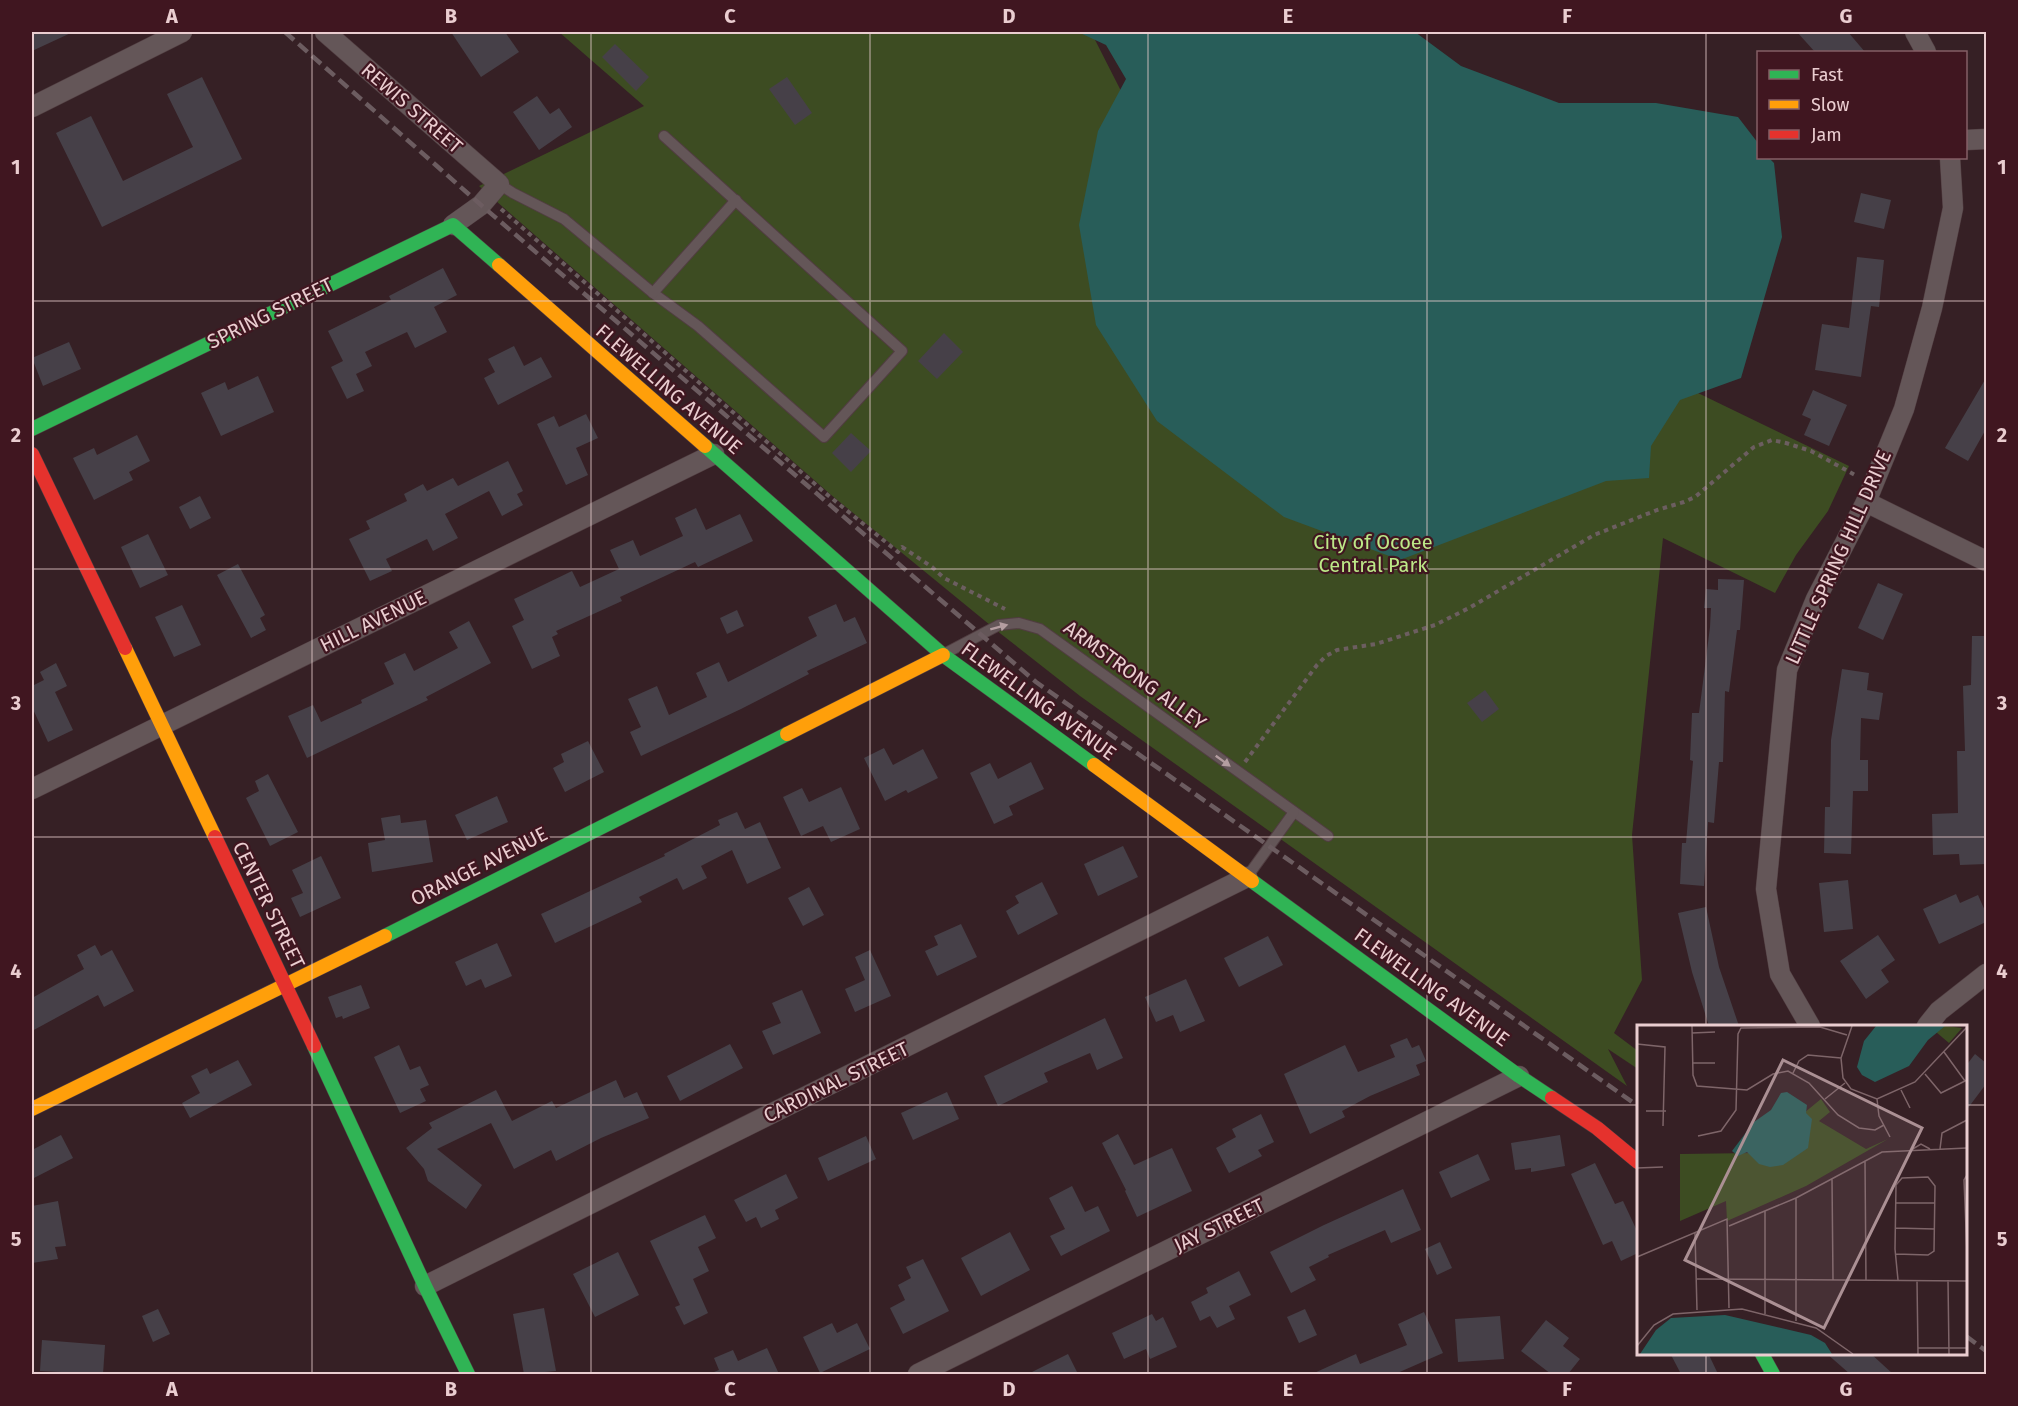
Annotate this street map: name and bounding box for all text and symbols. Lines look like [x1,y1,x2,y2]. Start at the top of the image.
text: A [165,4,179,28]
text: B [445,4,457,28]
text: C [724,4,736,28]
text: D [1002,4,1016,28]
text: E [1283,4,1293,28]
text: F [1562,4,1572,28]
text: G [1840,4,1852,28]
legend [1757,51,1967,159]
street label: REWIS STREET [357,58,468,159]
text: Fast [1811,64,1844,86]
text: Slow [1811,94,1850,116]
text: Jam [1811,124,1842,146]
text: 1 [11,155,21,179]
text: 1 [1997,155,2007,179]
street label: SPRING STREET [203,272,337,354]
street label: FLEWELLING AVENUE [591,319,747,459]
text: 2 [11,423,21,447]
text: 2 [1997,423,2007,447]
street label: LITTLE SPRING HILL DRIVE [1780,446,1896,668]
park label: City of Ocoee Central Park [1313,530,1433,577]
street label: HILL AVENUE [316,585,430,657]
street label: ARMSTRONG ALLEY [1059,615,1211,735]
one-way arrow [989,621,1008,631]
street label: FLEWELLING AVENUE [957,637,1121,765]
text: 3 [10,691,21,715]
text: 3 [1996,691,2007,715]
one-way arrow [1215,755,1231,767]
street label: ORANGE AVENUE [407,821,551,911]
street label: CENTER STREET [228,837,310,973]
street label: FLEWELLING AVENUE [1350,923,1514,1051]
text: 4 [10,959,22,983]
text: 4 [1996,959,2008,983]
inset map [1637,1025,1967,1355]
street label: CARDINAL STREET [759,1036,913,1128]
street label: JAY STREET [1170,1193,1269,1257]
text: 5 [11,1227,22,1251]
text: 5 [1997,1227,2008,1251]
text: A [165,1377,179,1401]
text: B [445,1377,457,1401]
text: C [724,1377,736,1401]
text: D [1002,1377,1016,1401]
text: E [1283,1377,1293,1401]
text: F [1562,1377,1572,1401]
text: G [1840,1377,1852,1401]

